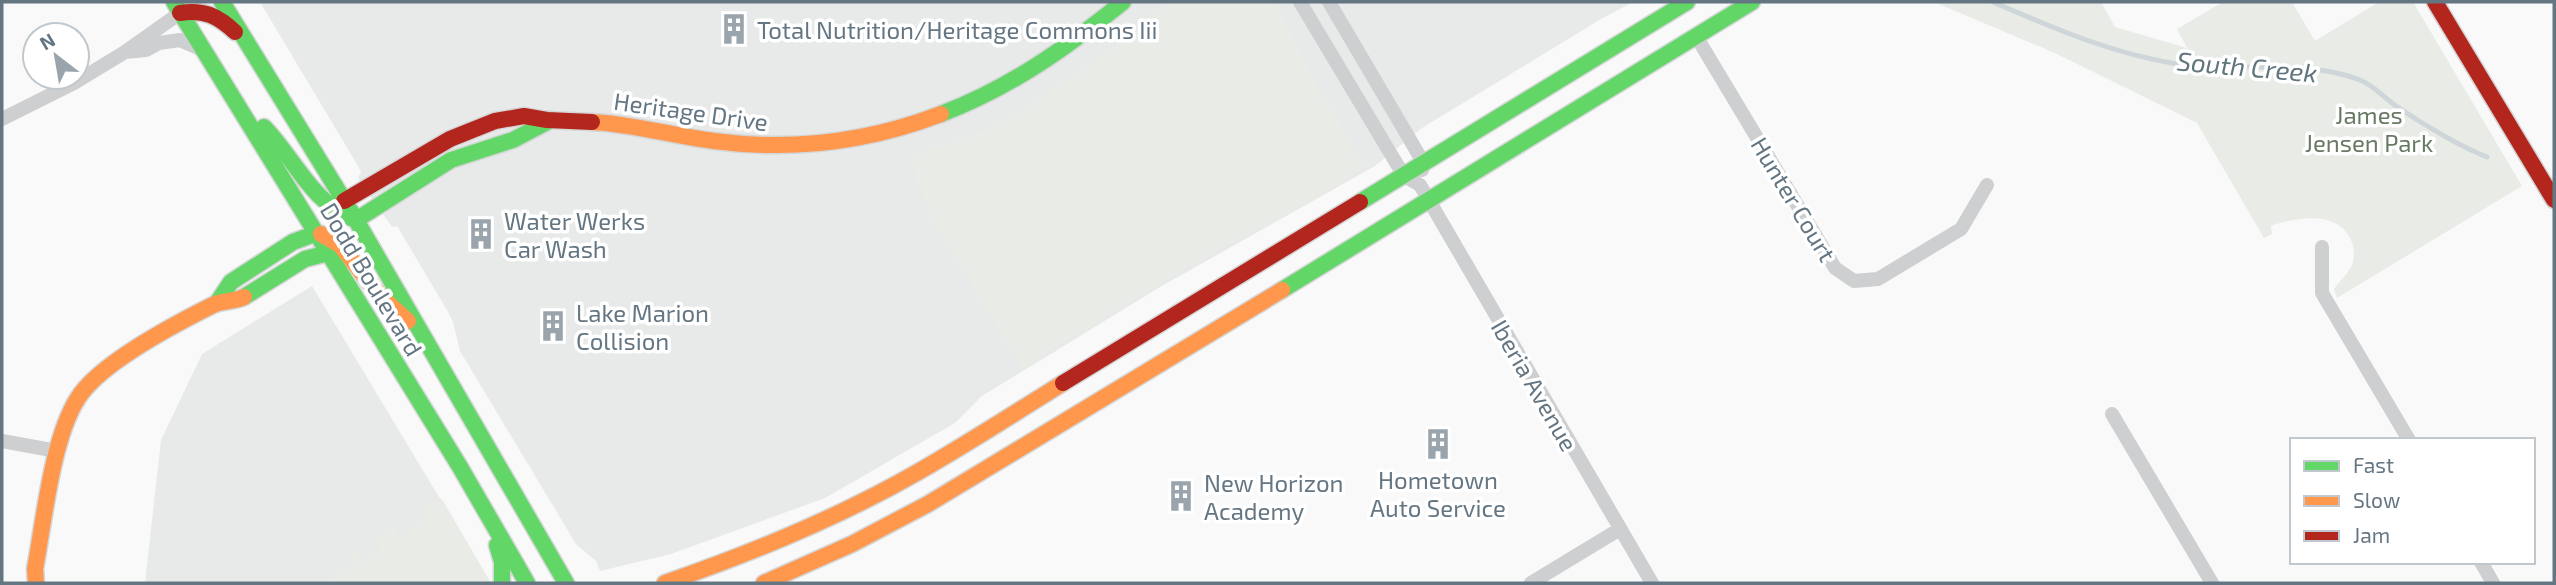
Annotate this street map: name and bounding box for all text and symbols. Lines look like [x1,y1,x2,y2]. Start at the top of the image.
building icon: Total Nutrition/Heritage Commons Iii [717,12,751,46]
place label: Total Nutrition/Heritage Commons Iii [757,15,1158,44]
north arrow [21,21,91,91]
text: N [35,28,59,54]
water label: South Creek [2175,44,2319,88]
street label: Heritage Drive [612,86,770,136]
park label: James Jensen Park [2305,100,2433,157]
street label: Hunter Court [1746,132,1842,266]
street label: Dodd Boulevard [315,197,429,361]
place label: Water Werks Car Wash [504,206,645,263]
building icon: Water Werks Car Wash [464,217,498,251]
place label: Lake Marion Collision [576,298,709,355]
building icon: Lake Marion Collision [536,309,570,343]
street label: Iberia Avenue [1486,314,1584,456]
building icon: Hometown Auto Service [1421,427,1455,461]
legend [2290,438,2535,564]
text: Fast [2353,452,2394,477]
place label: Hometown Auto Service [1370,465,1506,522]
place label: New Horizon Academy [1204,468,1344,525]
building icon: New Horizon Academy [1164,479,1198,513]
text: Slow [2353,487,2400,512]
text: Jam [2353,522,2390,547]

